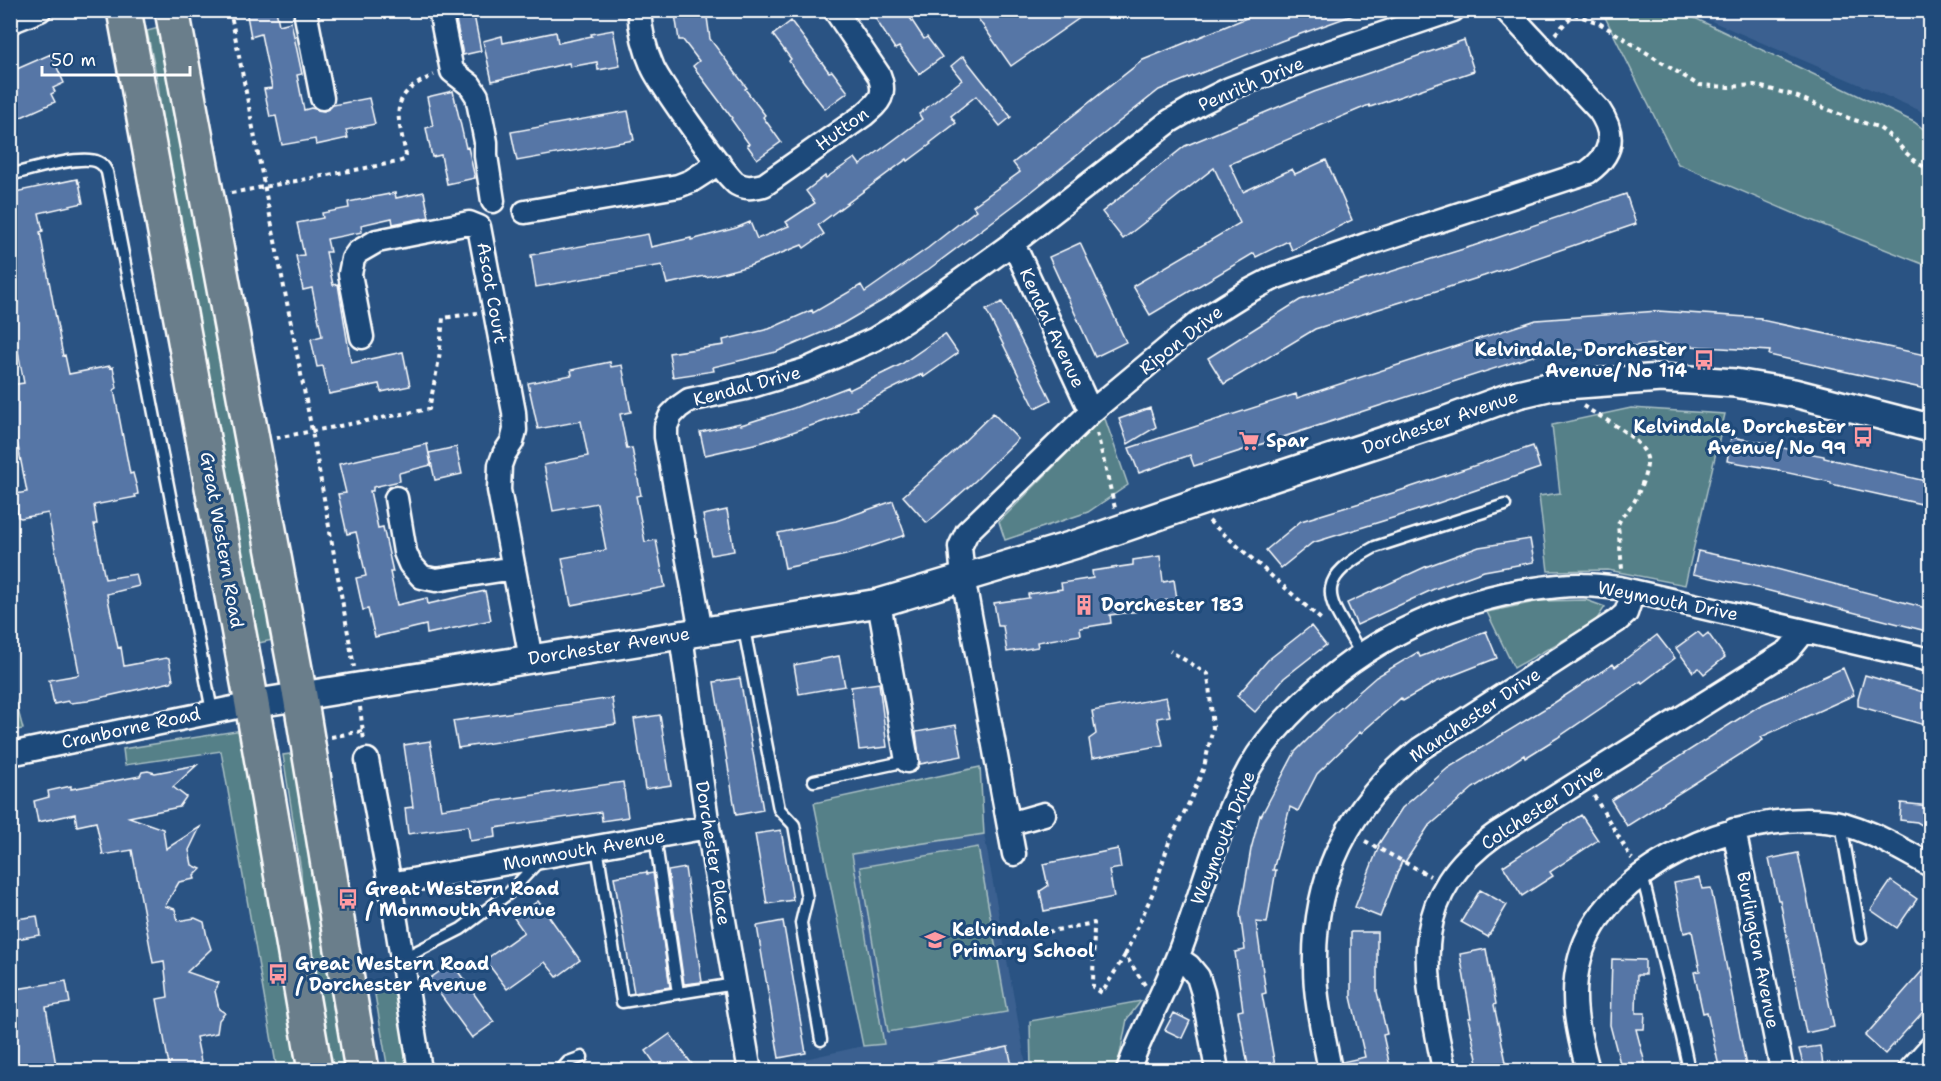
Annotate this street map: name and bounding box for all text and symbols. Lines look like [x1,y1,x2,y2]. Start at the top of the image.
scale bar [42,39,190,77]
text: 50 m [51,48,96,72]
street label: Penrith Drive [1195,51,1307,117]
street label: Hutton [811,102,873,156]
street label: Ascot Court [471,240,513,346]
street label: Kendal Avenue [1014,264,1090,392]
street label: Ripon Drive [1134,300,1228,380]
place label: Kelvindale, Dorchester Avenue/ No 114 [1475,338,1687,383]
bus stop icon: Kelvindale, Dorchester Avenue/ No 114 [1692,348,1716,372]
street label: Kendal Drive [691,360,803,412]
street label: Dorchester Avenue [1359,384,1521,460]
place label: Kelvindale, Dorchester Avenue/ No 99 [1634,415,1846,460]
bus stop icon: Kelvindale, Dorchester Avenue/ No 99 [1851,425,1875,449]
supermarket icon: Spar [1237,429,1261,453]
place label: Spar [1266,429,1309,453]
street label: Great Western Road [195,450,249,630]
street label: Weymouth Drive [1596,576,1740,626]
building icon: Dorchester 183 [1072,593,1096,617]
place label: Dorchester 183 [1101,593,1244,617]
street label: Dorchester Avenue [526,621,692,671]
street label: Manchester Drive [1405,662,1545,768]
street label: Cranborne Road [59,702,203,754]
street label: Colchester Drive [1476,759,1608,855]
street label: Weymouth Drive [1185,767,1261,909]
street label: Dorchester Place [690,779,736,927]
street label: Monmouth Avenue [501,824,667,876]
street label: Burlington Avenue [1731,869,1785,1031]
place label: Great Western Road / Monmouth Avenue [365,877,559,922]
bus stop icon: Great Western Road / Monmouth Avenue [336,887,360,911]
place label: Kelvindale Primary School [952,918,1094,963]
school or university icon: Kelvindale Primary School [923,928,947,952]
place label: Great Western Road / Dorchester Avenue [295,952,489,997]
bus stop icon: Great Western Road / Dorchester Avenue [266,962,290,986]

